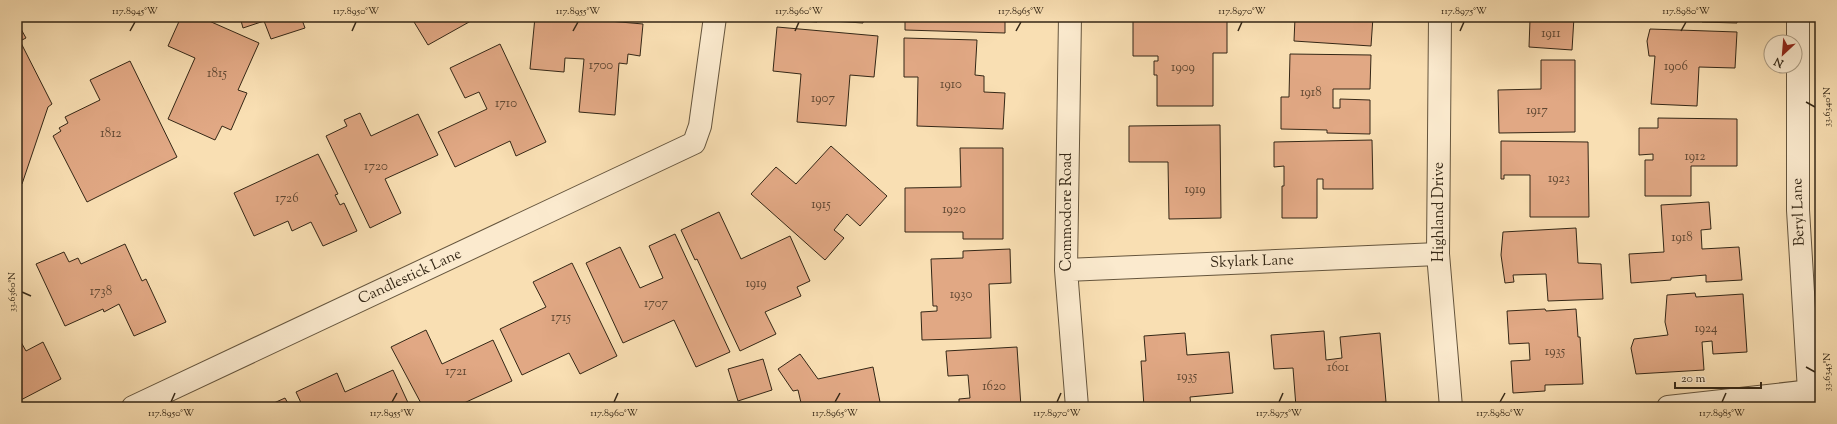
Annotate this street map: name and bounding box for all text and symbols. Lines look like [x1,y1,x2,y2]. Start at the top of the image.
text: 117.8945°W [112,4,158,19]
text: 117.8950°W [333,4,379,19]
text: 117.8955°W [556,4,600,19]
text: 117.8960°W [775,4,823,19]
text: 117.8965°W [998,4,1044,19]
text: 117.8970°W [1218,4,1266,19]
text: 117.8975°W [1441,4,1487,19]
text: 117.8980°W [1662,4,1710,19]
house number: 1911 [1541,25,1561,43]
north arrow [1763,34,1803,74]
text: N [1771,53,1787,72]
house number: 1700 [589,57,613,75]
house number: 1906 [1664,58,1688,76]
house number: 1909 [1171,59,1195,77]
house number: 1815 [207,65,227,83]
house number: 1910 [940,76,962,94]
house number: 1918 [1300,84,1322,102]
text: 33.6340°N [1820,87,1835,127]
house number: 1907 [811,90,835,108]
house number: 1710 [495,95,517,113]
house number: 1917 [1526,102,1548,120]
house number: 1812 [100,125,122,143]
house number: 1912 [1684,148,1706,166]
street label: Commodore Road [1057,152,1078,271]
house number: 1720 [364,158,388,176]
street label: Highland Drive [1429,162,1450,262]
house number: 1923 [1548,170,1570,188]
street label: Beryl Lane [1787,177,1811,247]
house number: 1919 [1184,181,1206,199]
house number: 1726 [275,190,299,208]
house number: 1915 [811,196,831,214]
house number: 1920 [942,201,966,219]
house number: 1918 [1671,229,1693,247]
street label: Candlestick Lane [355,244,465,310]
street label: Skylark Lane [1210,250,1294,274]
text: 33.6360°N [5,272,20,312]
house number: 1919 [745,275,767,293]
house number: 1738 [90,283,112,301]
house number: 1930 [950,286,972,304]
house number: 1707 [644,295,669,313]
house number: 1715 [551,309,571,327]
house number: 1924 [1694,320,1718,338]
house number: 1935 [1545,343,1566,361]
text: 33.6345°N [1820,353,1835,391]
house number: 1601 [1327,359,1350,377]
house number: 1721 [445,363,467,381]
scale bar [1675,364,1761,390]
house number: 1935 [1177,368,1198,386]
text: 20 m [1681,370,1706,388]
house number: 1620 [982,378,1006,396]
text: 117.8950°W [148,406,194,421]
text: 117.8955°W [370,406,414,421]
text: 117.8960°W [590,406,638,421]
text: 117.8965°W [812,406,858,421]
text: 117.8970°W [1033,406,1081,421]
text: 117.8975°W [1256,406,1302,421]
text: 117.8980°W [1476,406,1524,421]
text: 117.8985°W [1699,406,1745,421]

